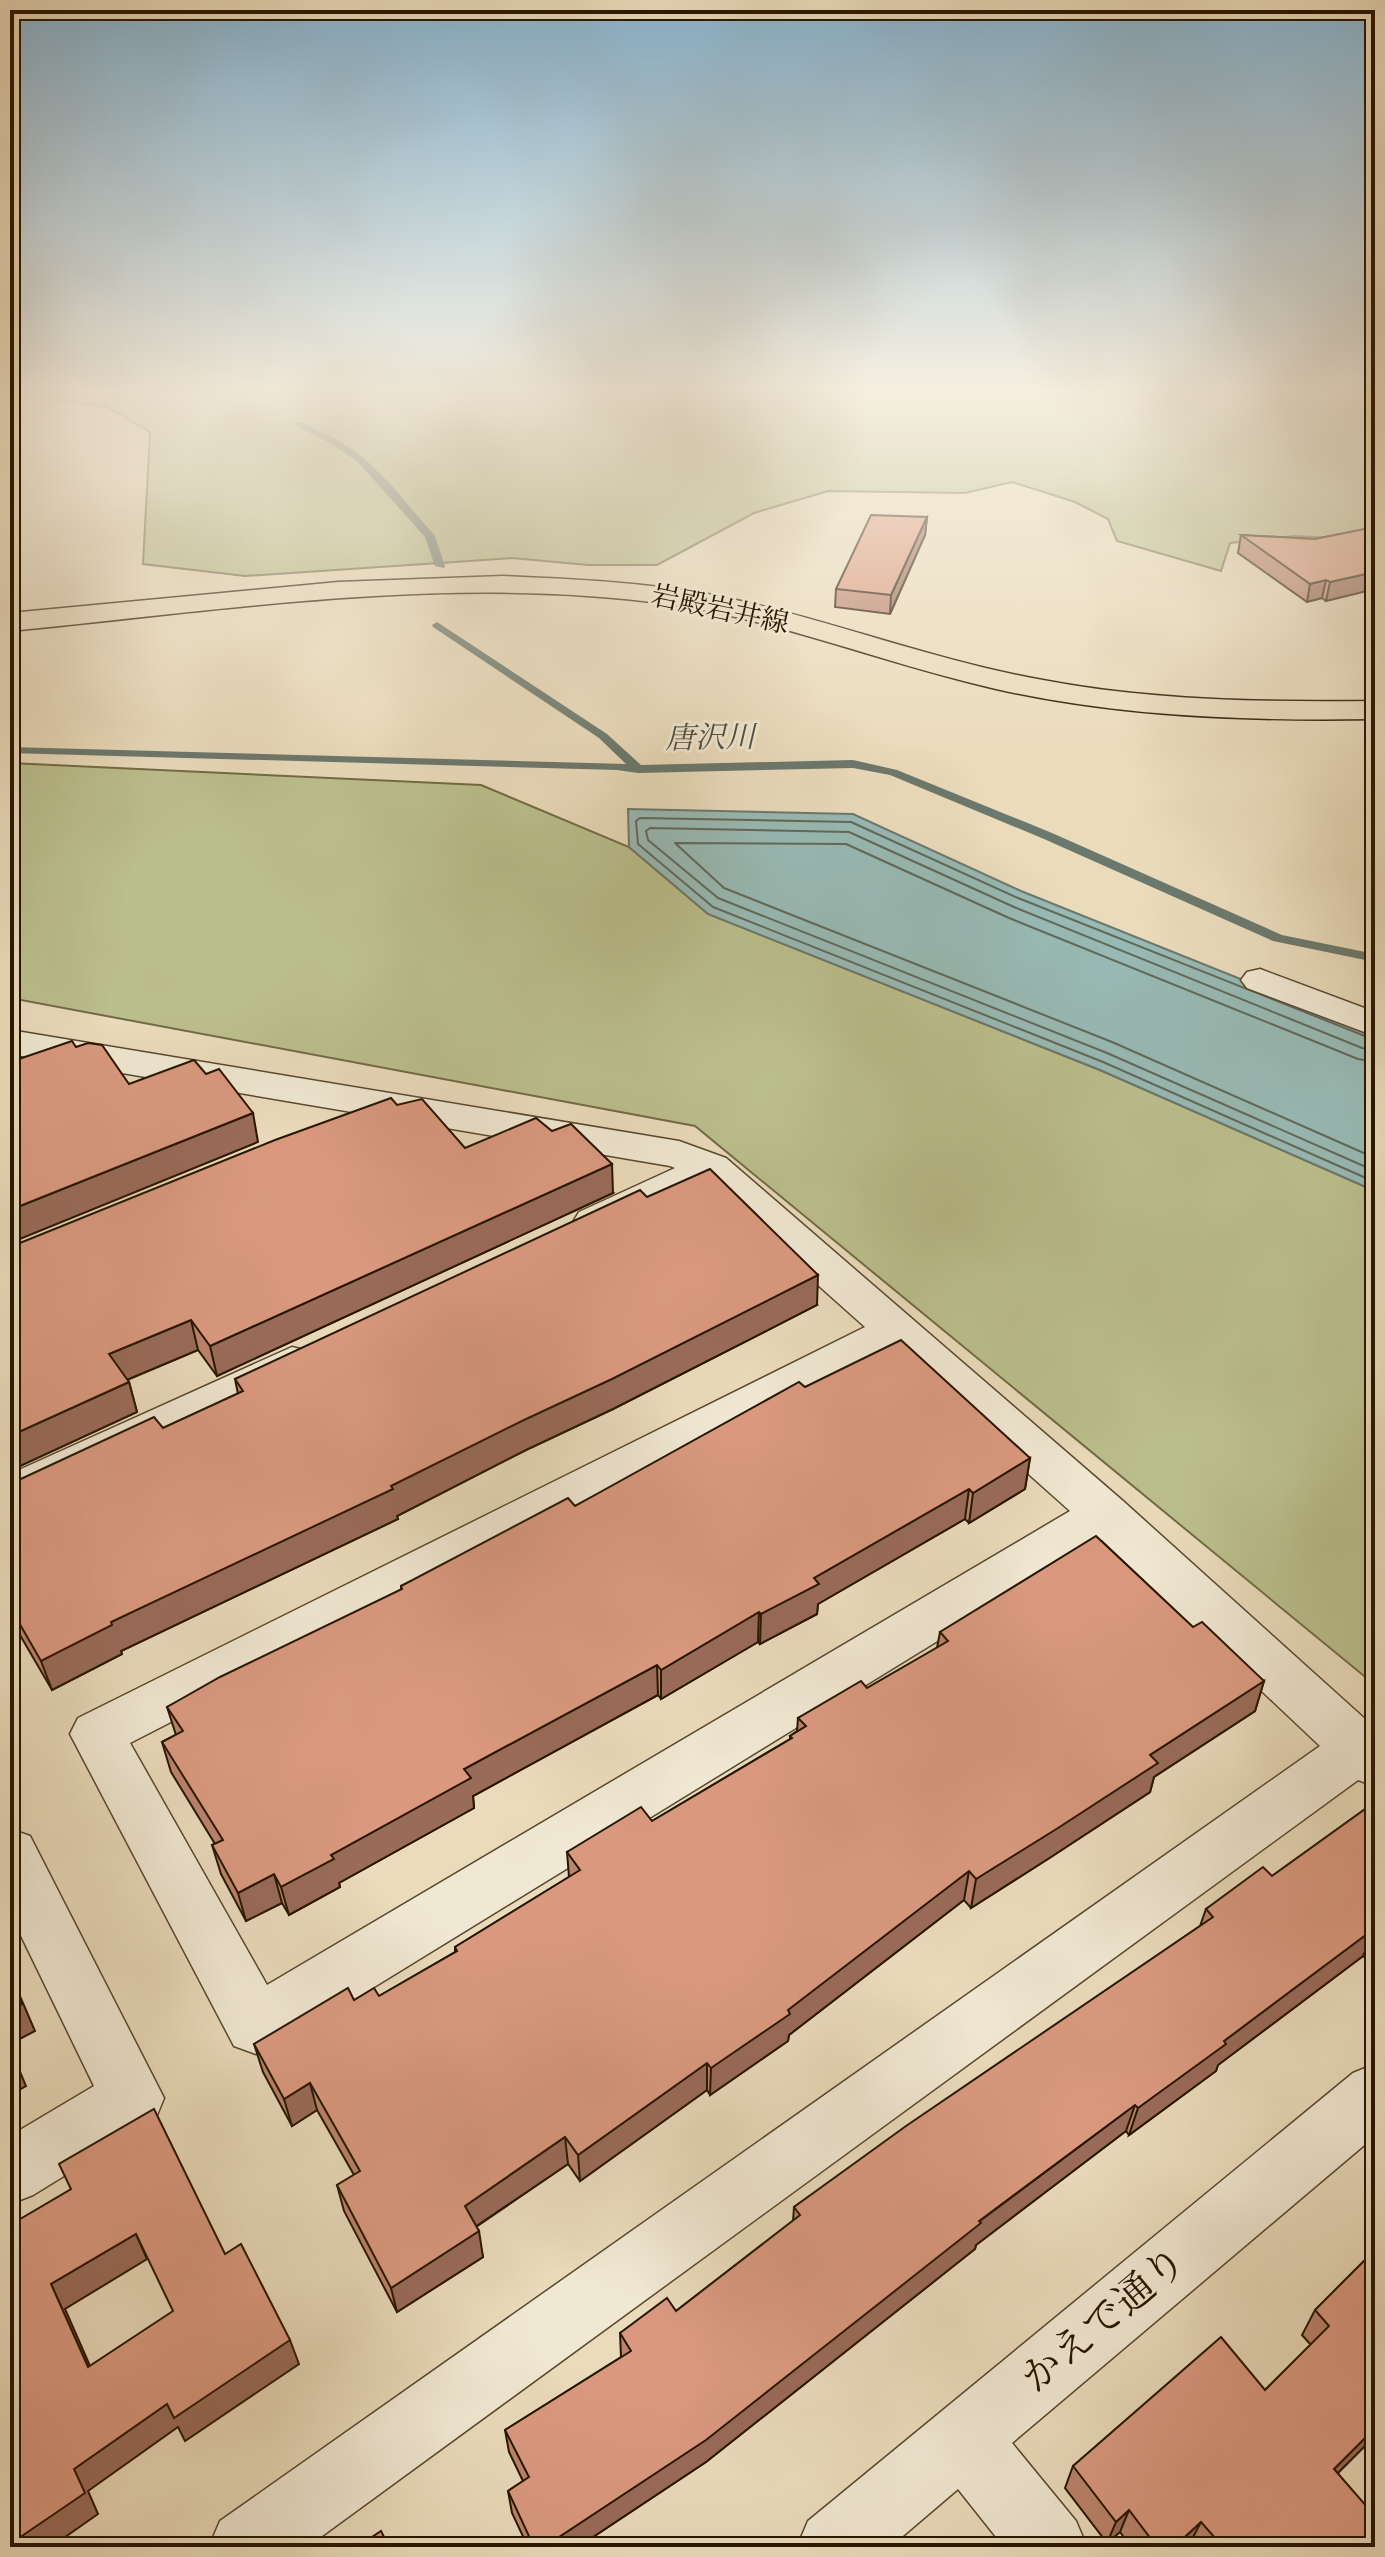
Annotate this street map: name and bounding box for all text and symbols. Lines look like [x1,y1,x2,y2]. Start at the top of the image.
street label: 岩殿岩井線 [648,578,792,642]
water label: 唐沢川 [665,720,758,758]
street label: かえで通り [1012,2238,1198,2404]

